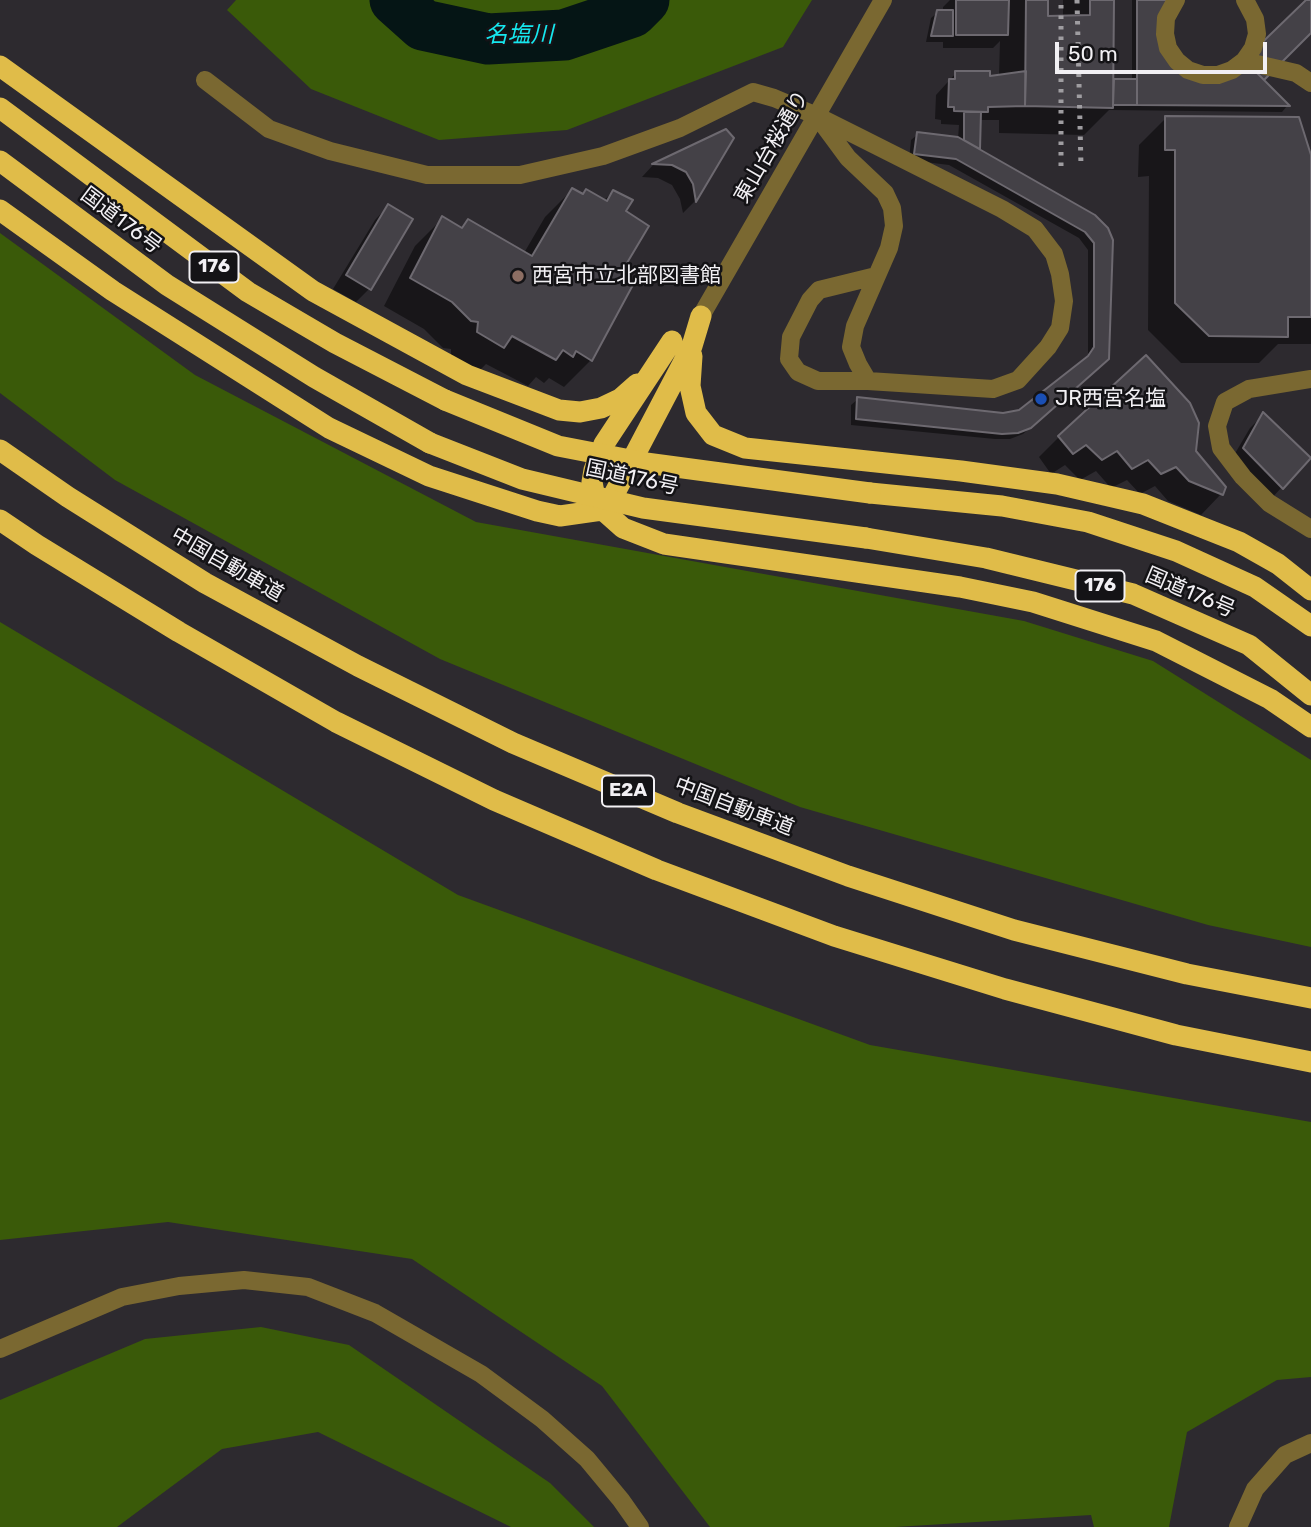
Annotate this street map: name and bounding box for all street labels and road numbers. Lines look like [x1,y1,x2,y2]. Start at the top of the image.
street label: 東山台桜通り [730,86,814,208]
street label: 国道176号 [76,182,166,260]
road number: 176 [190,252,238,282]
street label: 国道176号 [583,456,681,500]
street label: 中国自動車道 [166,523,288,607]
street label: 国道176号 [1141,563,1239,623]
road number: 176 [1076,570,1124,601]
street label: 中国自動車道 [671,773,797,841]
road number: E2A [602,776,654,806]

